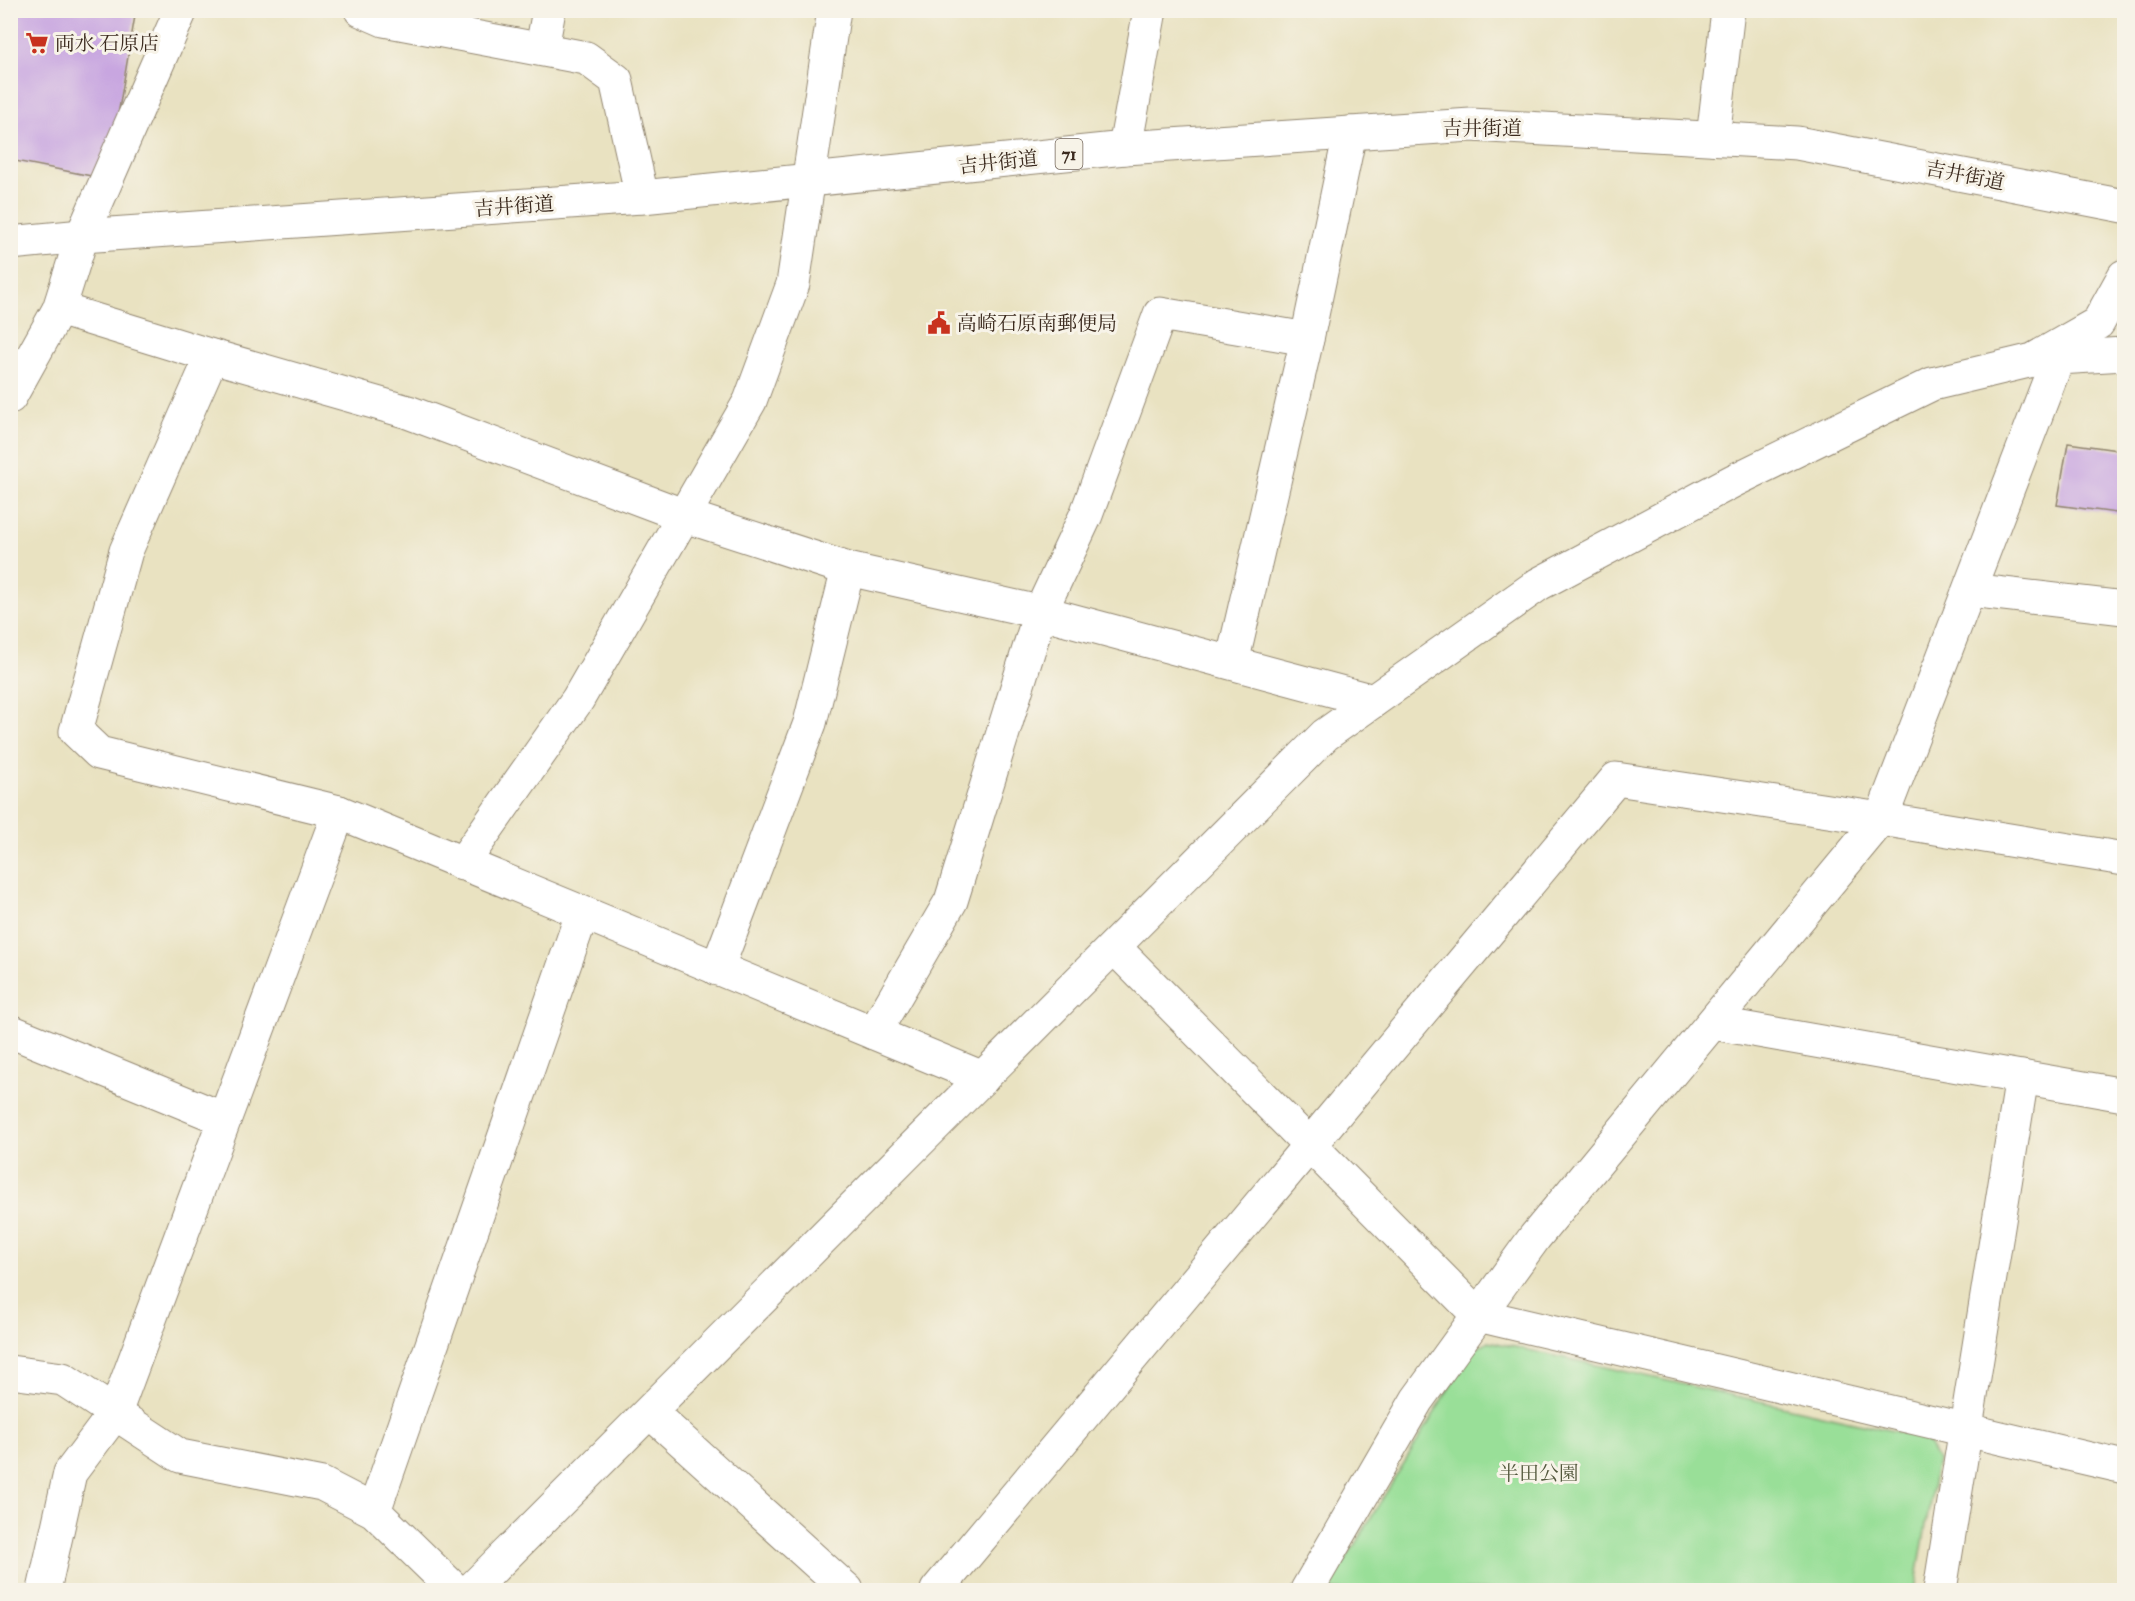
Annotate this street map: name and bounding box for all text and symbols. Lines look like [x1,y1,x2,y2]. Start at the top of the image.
supermarket icon: 両水 石原店 [24,30,50,56]
place label: 両水 石原店 [55,31,159,56]
street label: 吉井街道 [1442,116,1522,141]
road number: 71 [1056,139,1082,169]
street label: 吉井街道 [957,146,1039,179]
street label: 吉井街道 [1923,156,2007,195]
street label: 吉井街道 [473,191,555,222]
public building icon: 高崎石原南郵便局 [926,310,952,336]
place label: 高崎石原南郵便局 [957,311,1117,336]
park label: 半田公園 [1499,1461,1579,1486]

